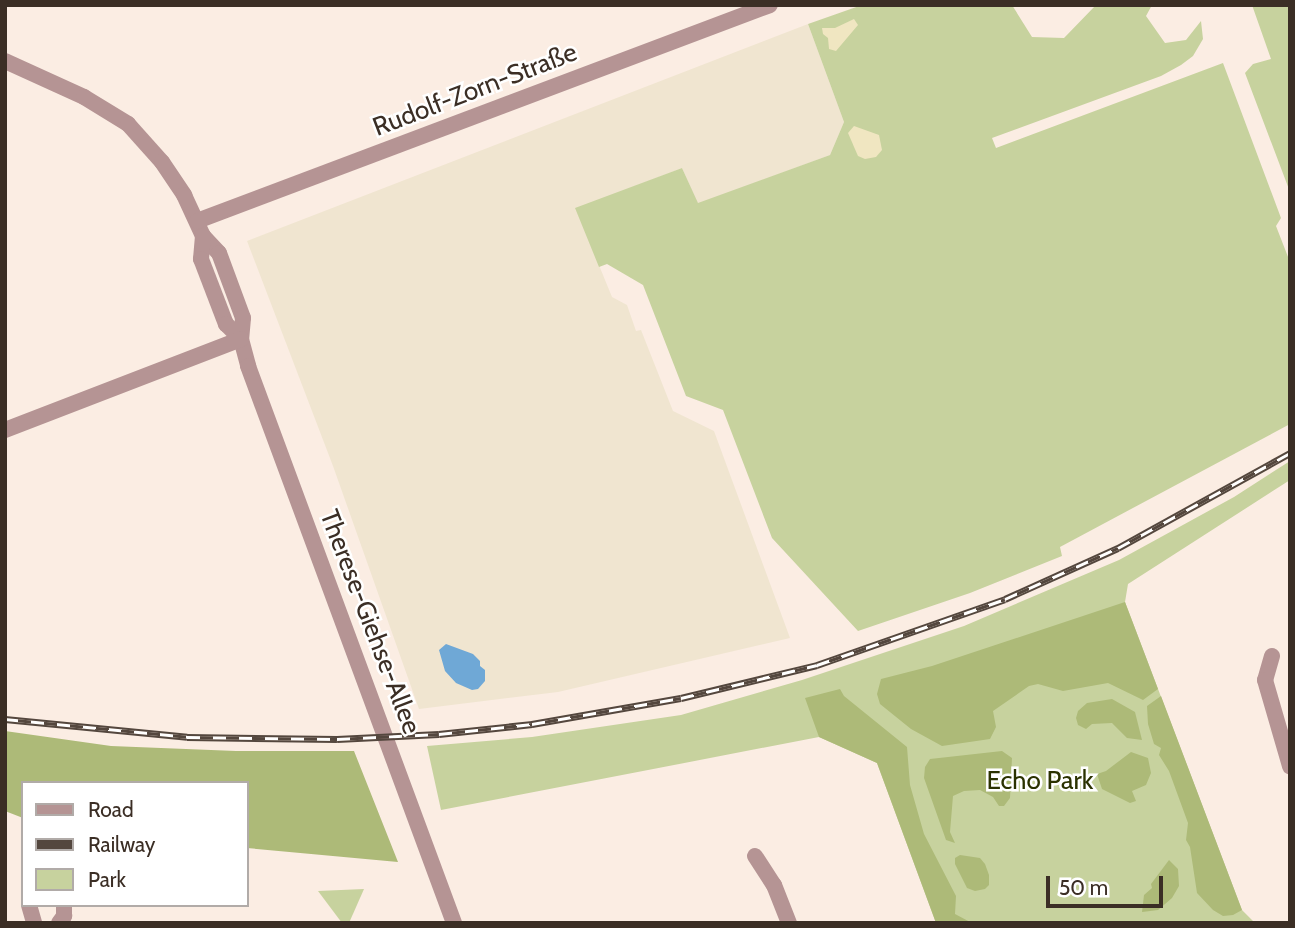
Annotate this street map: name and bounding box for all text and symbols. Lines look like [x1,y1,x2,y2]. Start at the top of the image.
street label: Rudolf-Zorn-Straße [369,37,581,143]
street label: Therese-Giehse-Allee [313,506,427,738]
park label: Echo Park [987,765,1093,797]
legend [21,781,248,907]
text: Road [88,797,134,822]
text: Railway [88,832,155,857]
scale bar [1050,862,1167,906]
text: Park [88,867,126,892]
text: 50 m [1059,875,1108,900]

